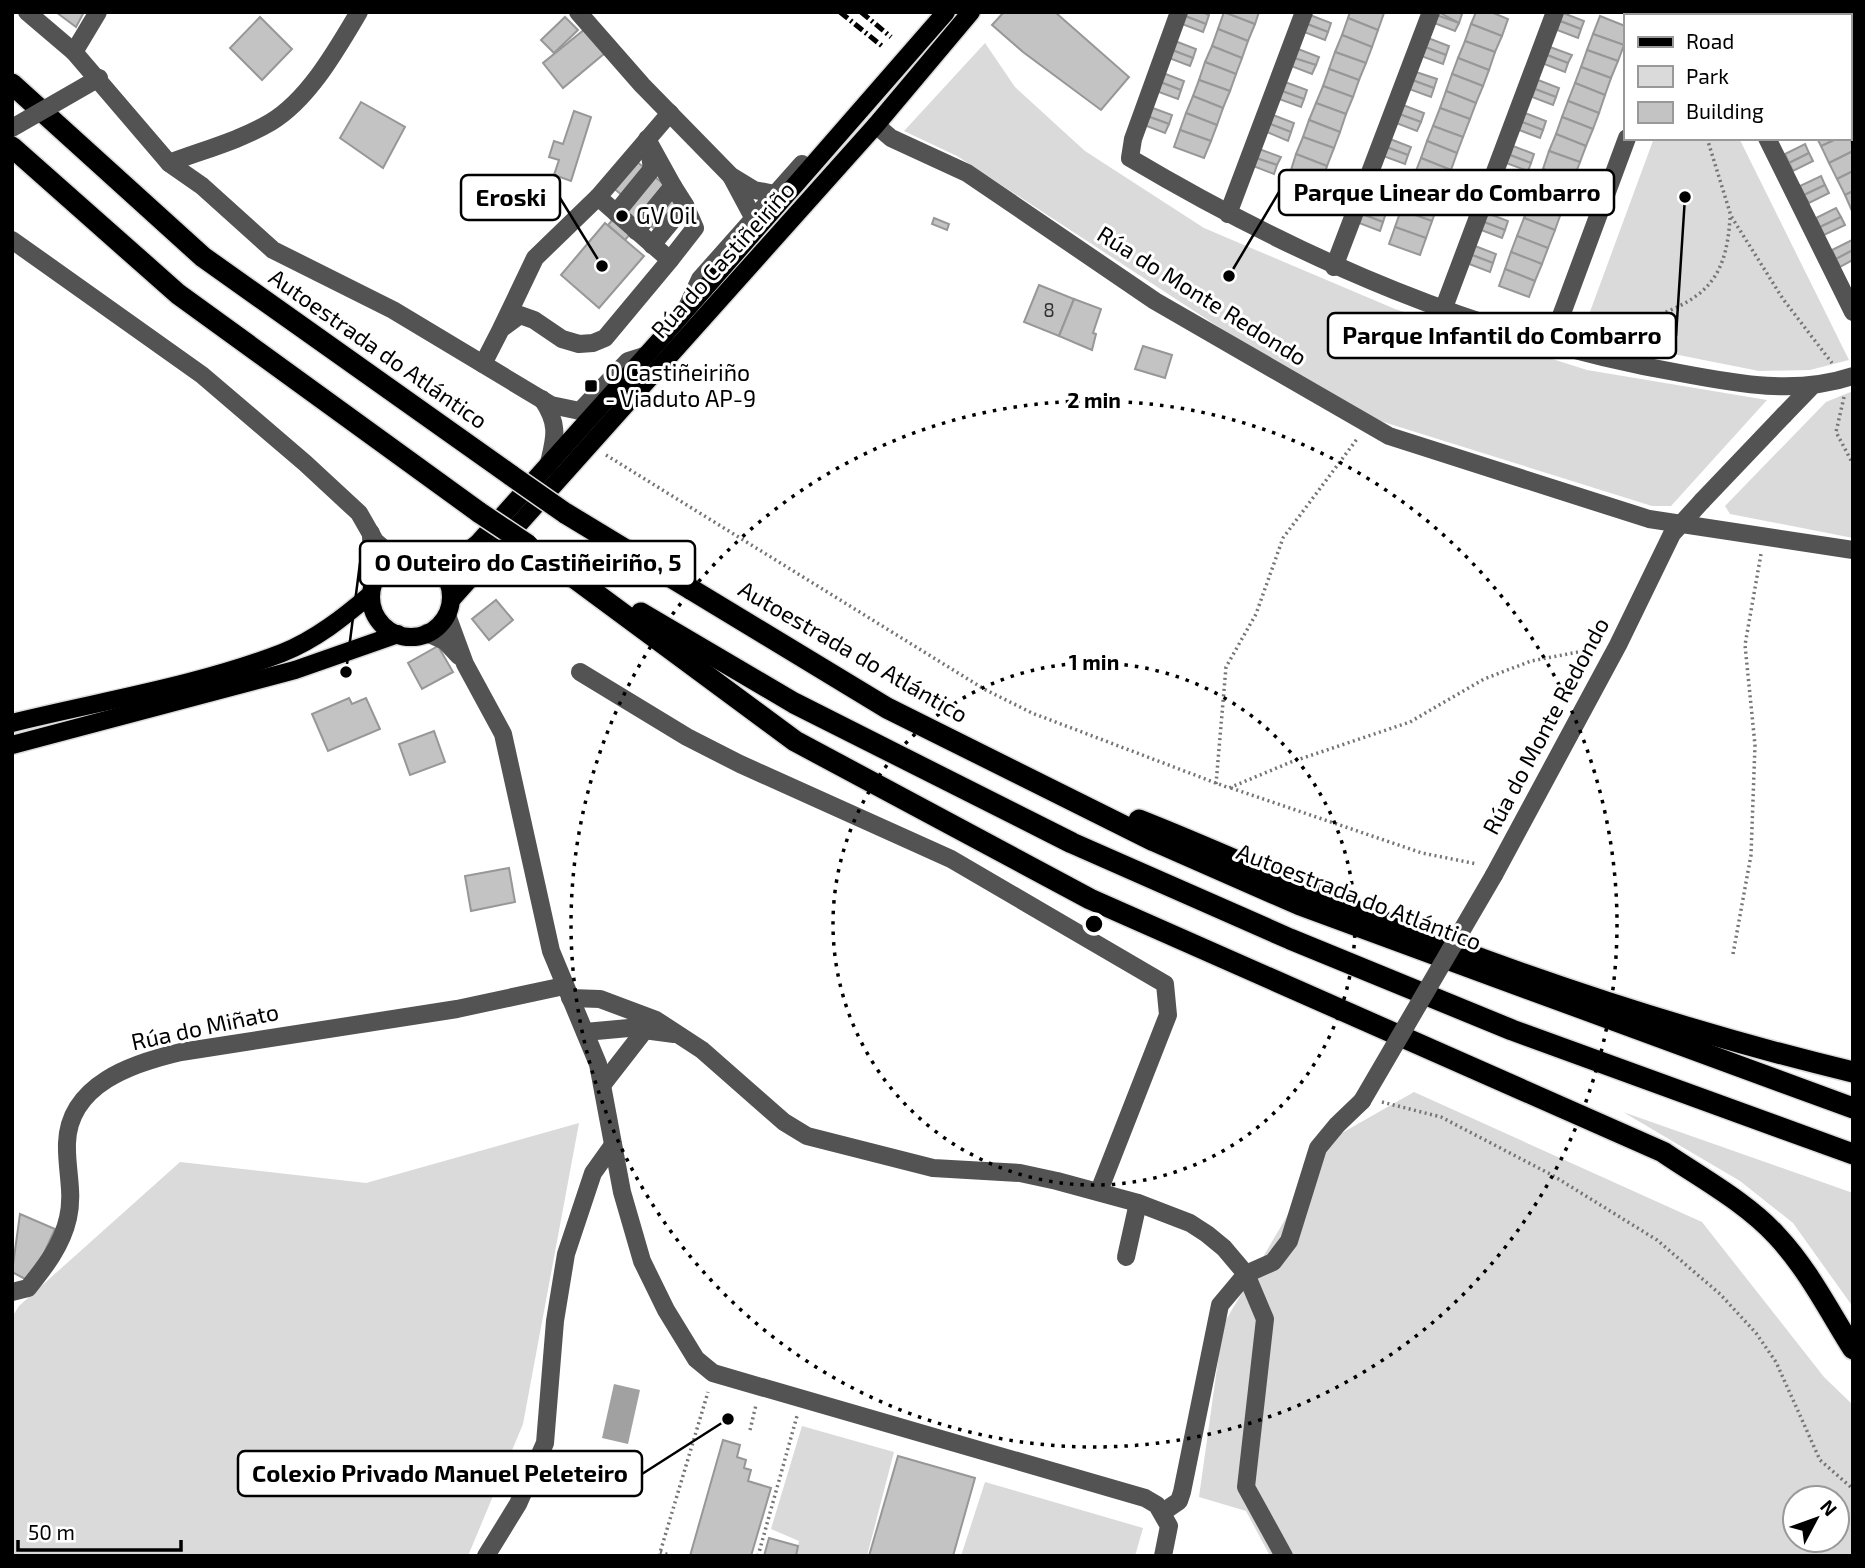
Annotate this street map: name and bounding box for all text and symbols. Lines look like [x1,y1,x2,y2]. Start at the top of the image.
legend [1624,14,1851,140]
text: Road [1686,28,1734,53]
text: Park [1686,63,1729,88]
text: Building [1686,98,1764,123]
callout: Parque Linear do Combarro [1279,170,1614,215]
callout: Eroski [461,175,560,220]
street label: Rúa do Castiñeiriño [645,175,800,343]
text: Parque Linear do Combarro [1293,177,1601,206]
text: Eroski [476,182,546,211]
place label: GV Oil [636,201,697,229]
marker: GV Oil [614,208,630,224]
street label: Rúa do Monte Redondo [1093,219,1312,371]
street label: Autoestrada do Atlántico [264,262,493,434]
house number: 8 [1043,298,1055,321]
callout: Parque Infantil do Combarro [1328,313,1676,358]
text: Parque Infantil do Combarro [1342,320,1662,349]
place label: O Castiñeiriño - Viaduto AP-9 [605,358,756,412]
marker: O Castiñeiriño - Viaduto AP-9 [583,378,599,394]
text: 2 min [1067,387,1121,412]
callout: O Outeiro do Castiñeiriño, 5 [360,541,695,586]
text: O Outeiro do Castiñeiriño, 5 [375,547,681,576]
street label: Autoestrada do Atlántico [734,574,973,728]
street label: Rúa do Monte Redondo [1476,612,1614,839]
text: 1 min [1069,649,1119,674]
street label: Autoestrada do Atlántico [1233,836,1486,956]
centre of rings [1082,912,1106,936]
street label: Rúa do Miñato [128,997,281,1055]
callout: Colexio Privado Manuel Peleteiro [238,1451,642,1496]
text: Colexio Privado Manuel Peleteiro [252,1458,628,1487]
north arrow [1781,1484,1851,1554]
text: N [1816,1495,1842,1520]
scale bar [18,1508,180,1552]
text: 50 m [28,1519,75,1544]

